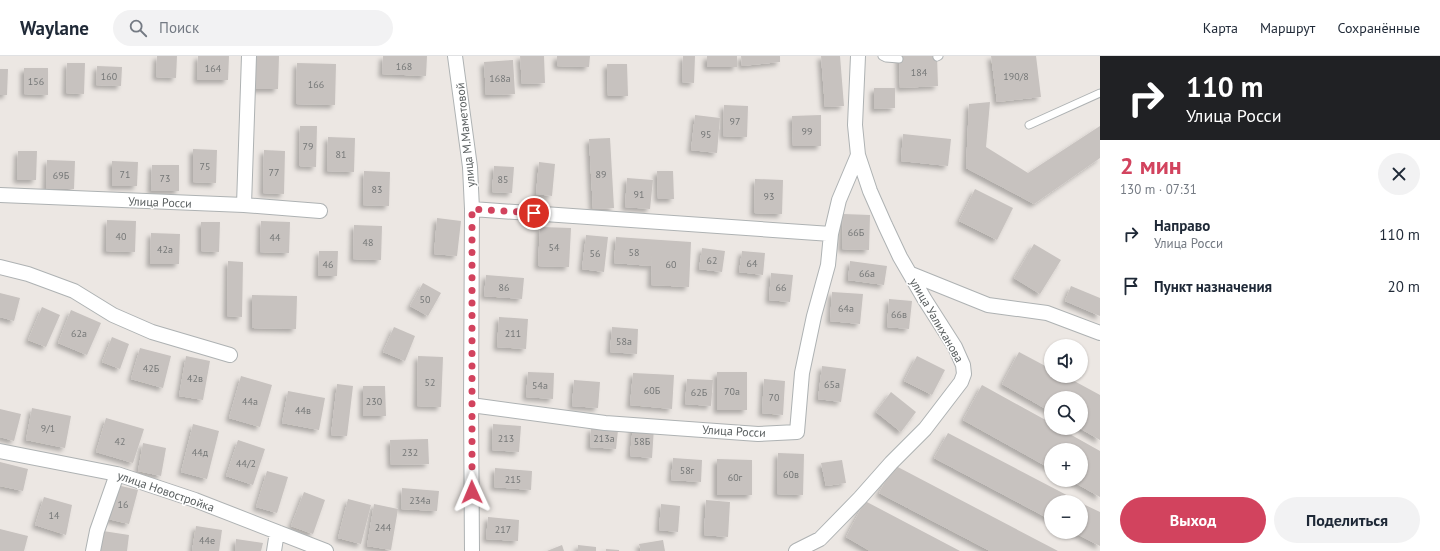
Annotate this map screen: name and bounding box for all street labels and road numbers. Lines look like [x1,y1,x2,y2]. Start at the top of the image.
street label: улица М.Маметовой [452,82,478,188]
street label: Улица Росси [128,193,192,211]
street label: улица Уалиханова [907,275,967,365]
street label: Улица Росси [702,422,766,440]
street label: улица Новостройка [115,467,217,515]

